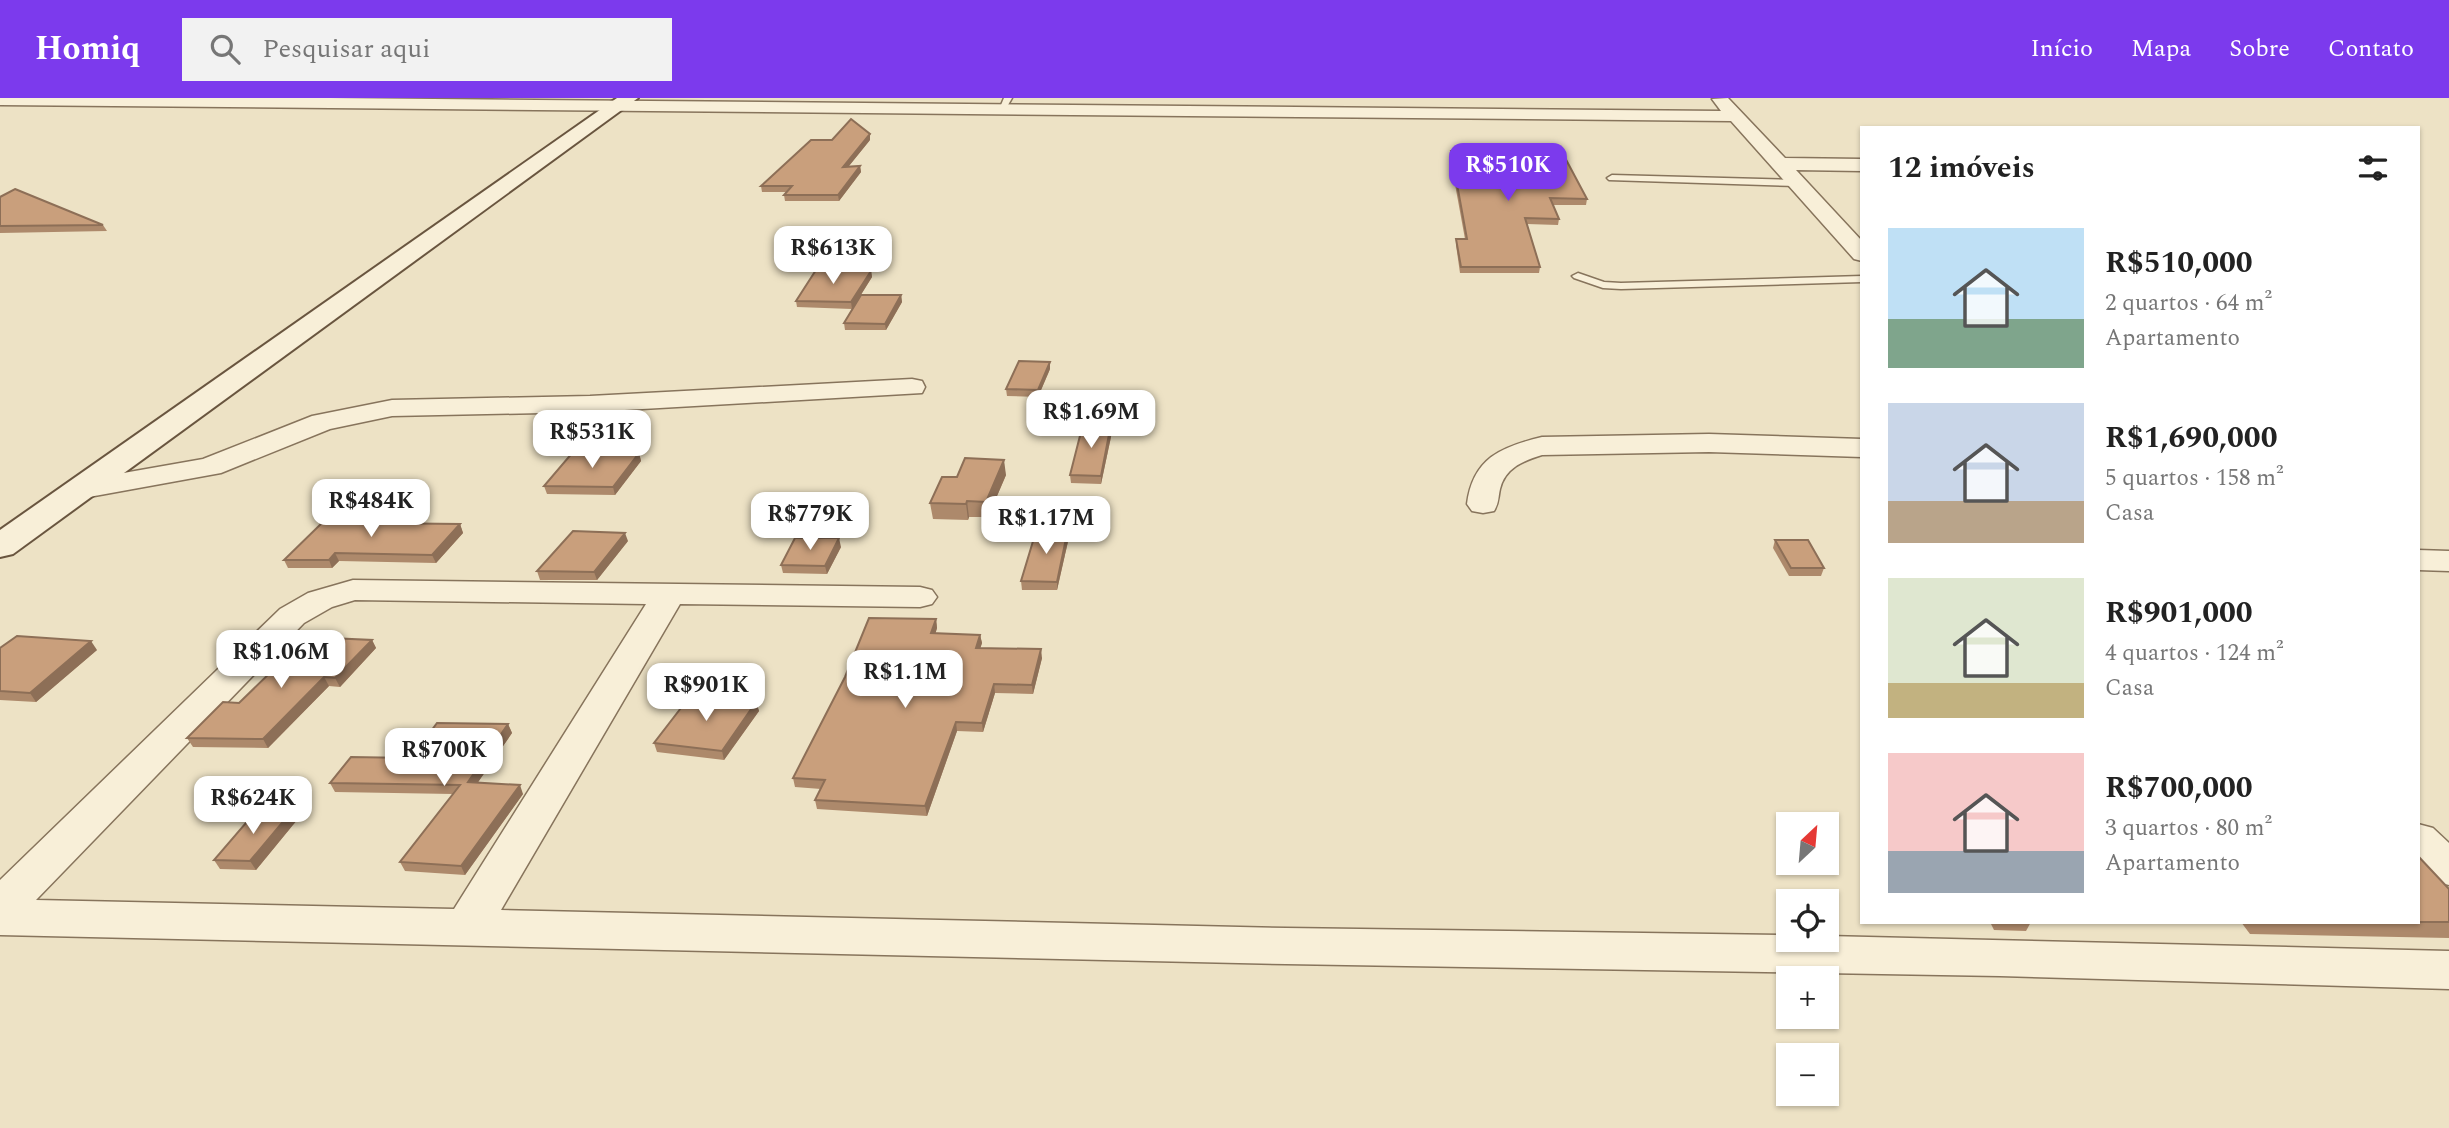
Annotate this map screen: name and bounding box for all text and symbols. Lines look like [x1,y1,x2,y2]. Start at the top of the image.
search box [182,18,672,81]
text: Homiq [35,24,140,74]
text: Pesquisar aqui [262,29,430,69]
icon: search [206,30,244,68]
text: Início [2030,31,2093,67]
text: Mapa [2131,31,2191,67]
text: Sobre [2229,31,2290,67]
text: Contato [2328,31,2414,67]
pin: R$510K [1451,144,1565,203]
text: 12 imóveis [1888,145,2035,191]
text: R$510K [1465,148,1551,183]
icon: filters [2354,149,2392,187]
pin: R$613K [776,226,890,286]
text: R$613K [790,231,876,266]
text: R$510,000 [2105,240,2253,286]
icon: home [1944,256,2028,340]
text: 2 quartos · 64 m² [2105,286,2272,321]
text: Apartamento [2105,321,2240,356]
pin: R$1.69M [1026,390,1156,450]
text: R$1.69M [1042,395,1140,430]
pin: R$531K [535,410,649,470]
text: R$531K [549,415,635,450]
text: R$1,690,000 [2105,415,2278,461]
icon: home [1944,431,2028,515]
text: 5 quartos · 158 m² [2105,461,2283,496]
pin: R$484K [314,480,428,539]
text: R$484K [328,484,414,519]
pin: R$779K [753,492,867,552]
pin: R$1.17M [981,496,1111,556]
text: Casa [2105,496,2154,531]
text: R$779K [767,497,853,532]
text: R$1.17M [997,501,1095,536]
text: R$901,000 [2105,590,2253,636]
icon: home [1944,606,2028,690]
pin: R$1.06M [216,630,346,690]
text: R$1.06M [232,635,330,670]
text: 4 quartos · 124 m² [2105,636,2283,671]
pin: R$1.1M [848,650,962,710]
text: R$1.1M [863,655,947,690]
pin: R$901K [649,664,763,723]
text: R$901K [663,668,749,703]
text: Casa [2105,671,2154,706]
pin: R$700K [387,728,501,788]
text: R$700K [401,733,487,768]
text: R$700,000 [2105,765,2253,811]
pin: R$624K [196,776,310,836]
text: R$624K [210,781,296,816]
icon: home [1944,781,2028,865]
text: 3 quartos · 80 m² [2105,811,2272,846]
north arrow [1776,812,1839,875]
map controls [1776,812,1839,1106]
text: Apartamento [2105,846,2240,881]
button: locate [1776,889,1839,952]
button: + [1776,966,1839,1029]
button: − [1776,1043,1839,1106]

